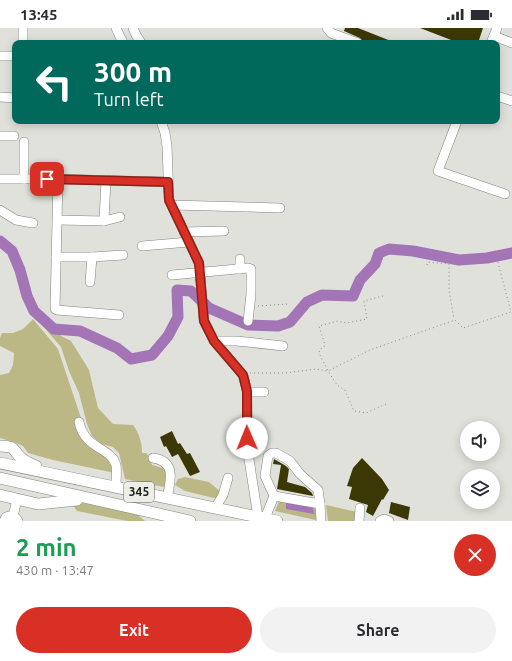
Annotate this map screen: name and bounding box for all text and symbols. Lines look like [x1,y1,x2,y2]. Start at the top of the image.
text: 13:45 [20,6,58,23]
icon: left [28,56,80,108]
text: 300 m [94,56,172,87]
text: Turn left [94,89,164,109]
pin [30,162,64,196]
icon: arrive [36,168,58,190]
position arrow [226,417,268,459]
map controls [460,421,500,509]
button: sound [460,421,500,461]
button: layers [460,469,500,509]
road number: 345 [124,482,154,502]
text: 2 min [16,534,77,561]
button: close [454,534,496,576]
text: 430 m · 13:47 [16,563,94,577]
button: Exit [16,607,252,653]
button: Share [260,607,496,653]

